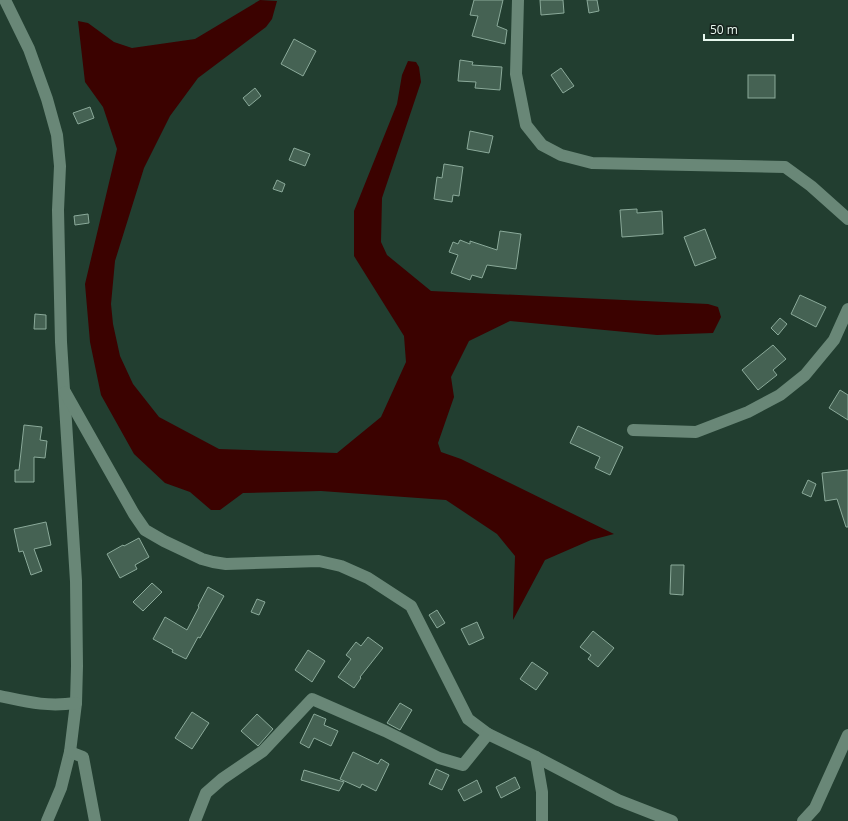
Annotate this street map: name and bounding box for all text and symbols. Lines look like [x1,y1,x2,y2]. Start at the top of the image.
scale bar [704,16,793,42]
text: 50 m [710,21,738,38]

